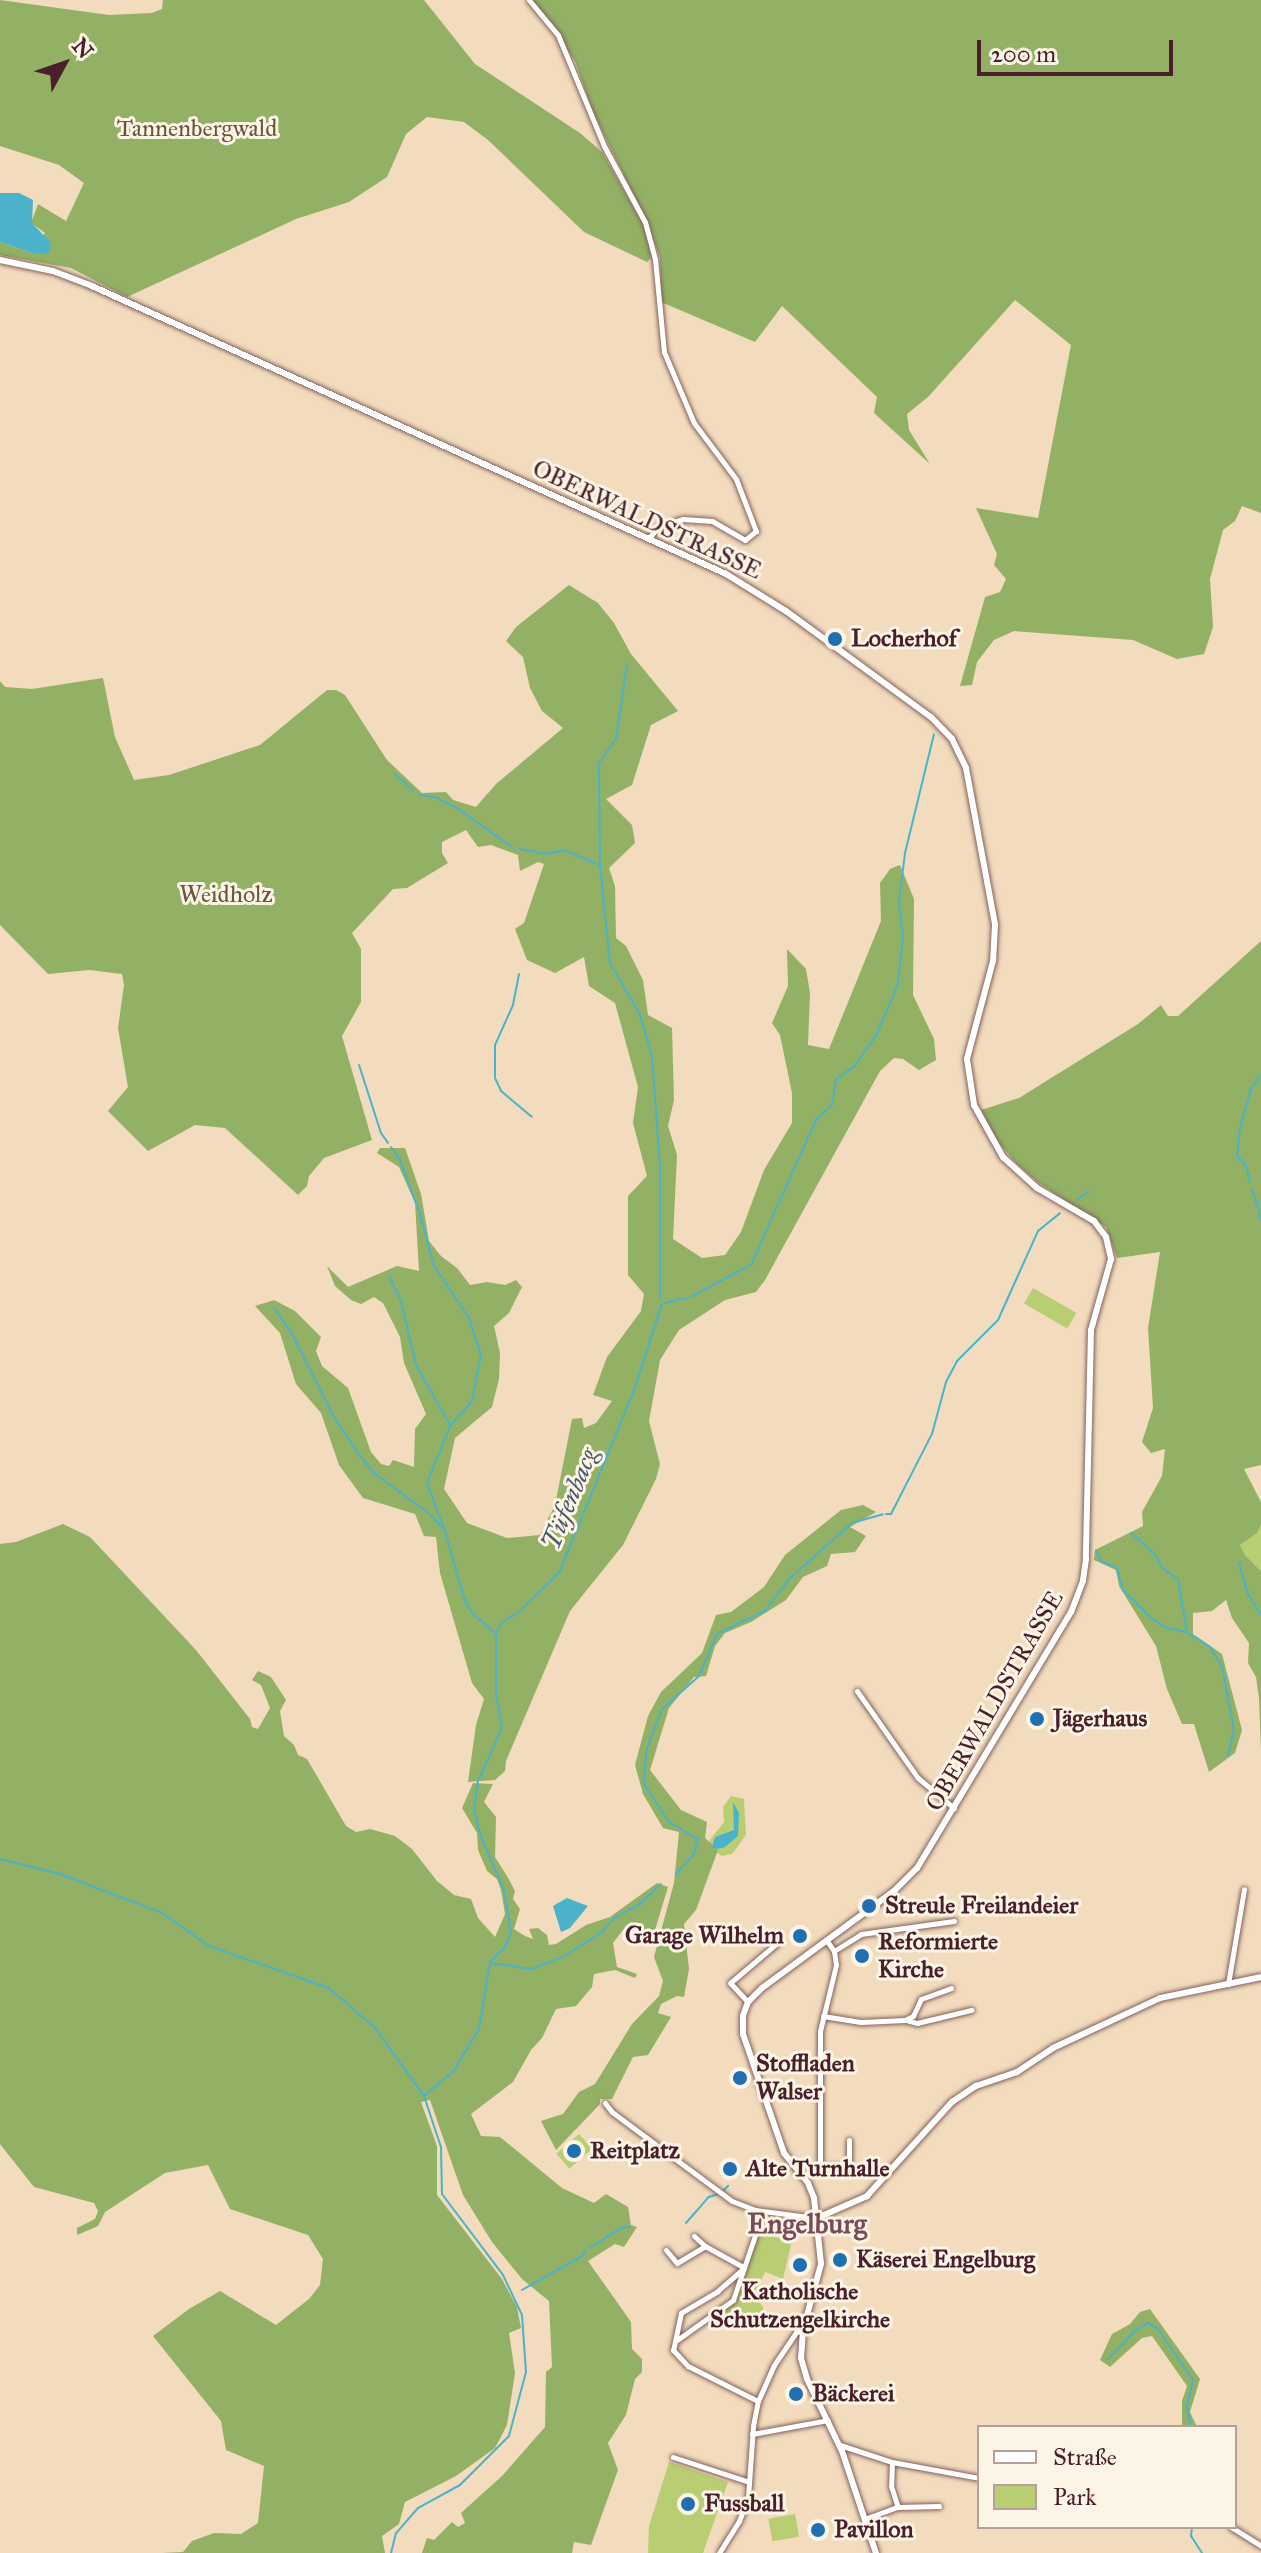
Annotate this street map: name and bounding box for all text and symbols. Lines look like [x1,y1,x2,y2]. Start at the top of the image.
north arrow [24,24,104,104]
scale bar [981,24,1177,74]
text: N [66,32,99,64]
text: 200 m [991,39,1056,69]
park label: Tannenbergwald [117,115,277,143]
street label: OBERWALDSTRASSE [528,454,766,586]
place label: Locherhof [851,625,957,653]
marker: Locherhof [826,630,844,648]
park label: Weidholz [179,881,273,909]
water label: Tüfenbacg [536,1444,604,1554]
street label: OBERWALDSTRASSE [920,1586,1070,1816]
place label: Jägerhaus [1053,1705,1147,1733]
marker: Jägerhaus [1028,1710,1046,1728]
place label: Streule Freilandeier [885,1892,1078,1920]
marker: Streule Freilandeier [860,1897,878,1915]
place label: Garage Wilhelm [625,1922,784,1950]
marker: Garage Wilhelm [791,1927,809,1945]
place label: Reformierte Kirche [878,1928,998,1984]
marker: Reformierte Kirche [853,1947,871,1965]
place label: Stoffladen Walser [756,2050,855,2106]
marker: Stoffladen Walser [731,2069,749,2087]
place label: Reitplatz [590,2137,680,2165]
marker: Reitplatz [565,2142,583,2160]
place label: Alte Turnhalle [746,2155,889,2183]
marker: Alte Turnhalle [721,2160,739,2178]
district label: Engelburg [747,2207,867,2241]
place label: Käserei Engelburg [856,2246,1035,2274]
marker: Käserei Engelburg [831,2251,849,2269]
marker: Katholische Schutzengelkirche [791,2256,809,2274]
place label: Katholische Schutzengelkirche [710,2278,890,2334]
place label: Bäckerei [812,2380,894,2408]
marker: Bäckerei [787,2385,805,2403]
legend [977,2425,1237,2529]
text: Straße [1053,2442,1117,2472]
text: Park [1053,2482,1096,2512]
place label: Fussball [704,2490,784,2518]
marker: Fussball [679,2495,697,2513]
place label: Pavillon [834,2516,914,2544]
marker: Pavillon [809,2521,827,2539]

